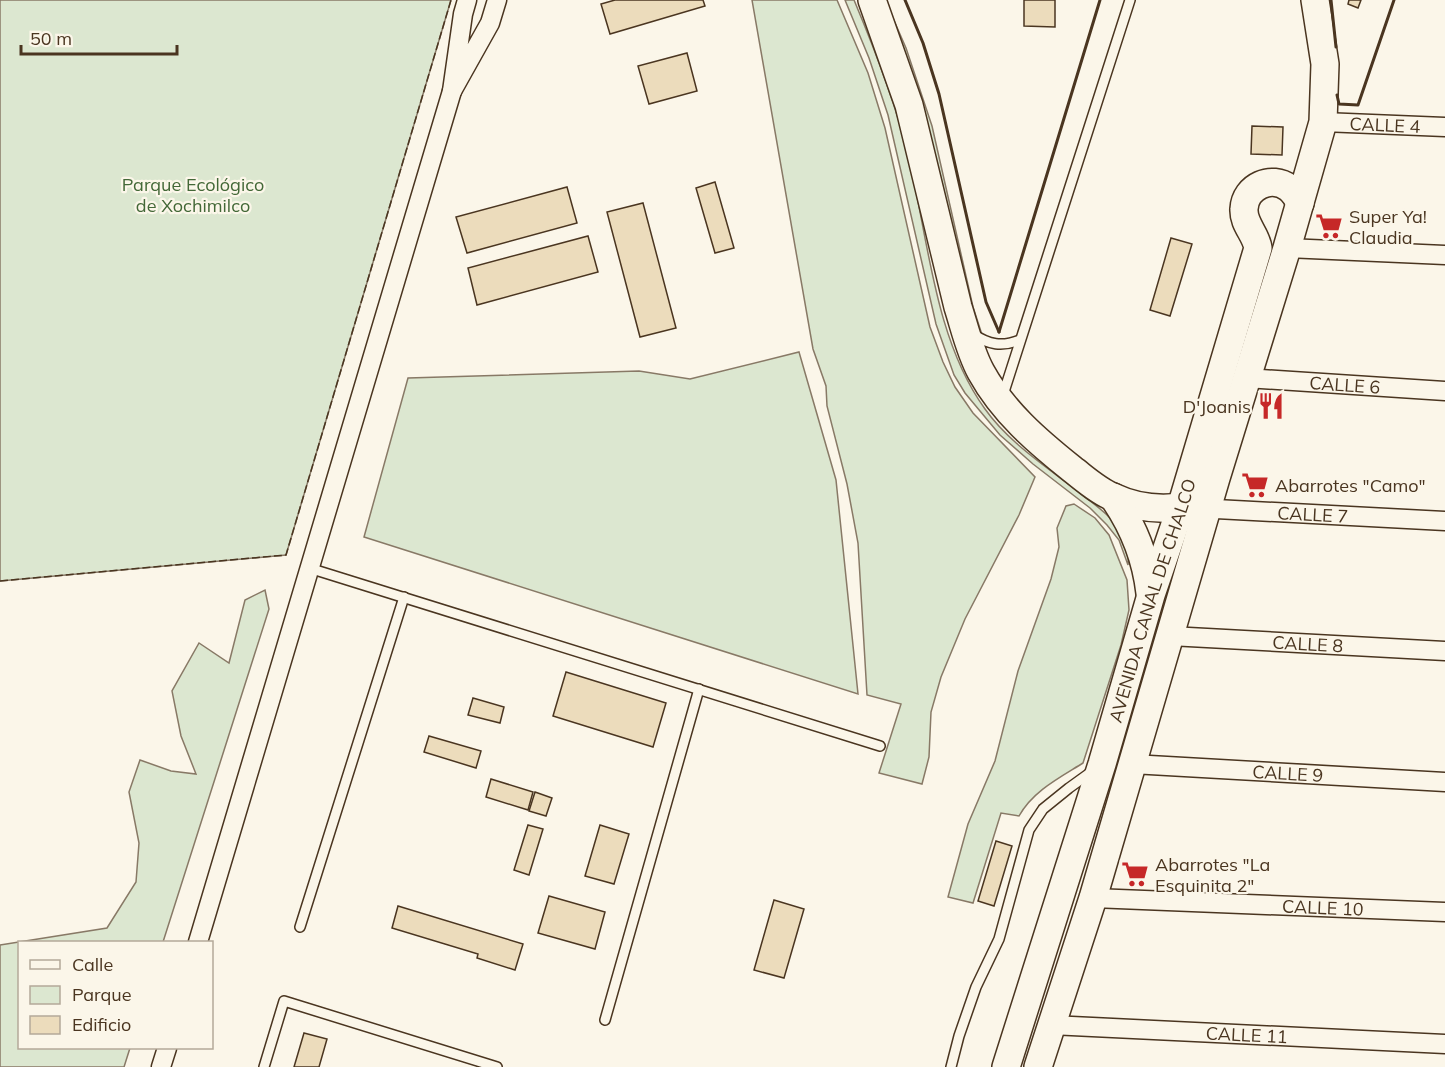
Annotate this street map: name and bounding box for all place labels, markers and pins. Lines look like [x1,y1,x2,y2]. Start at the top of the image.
place label: Super Ya! Claudia [1349,205,1427,249]
supermarket icon: Super Ya! Claudia [1314,211,1344,241]
restaurant icon: D'Joanis [1256,391,1286,421]
place label: D'Joanis [1183,395,1251,418]
supermarket icon: Abarrotes "Camo" [1240,470,1270,500]
place label: Abarrotes "Camo" [1275,474,1426,497]
place label: Abarrotes "La Esquinita 2" [1155,853,1270,897]
supermarket icon: Abarrotes "La Esquinita 2" [1120,859,1150,889]

